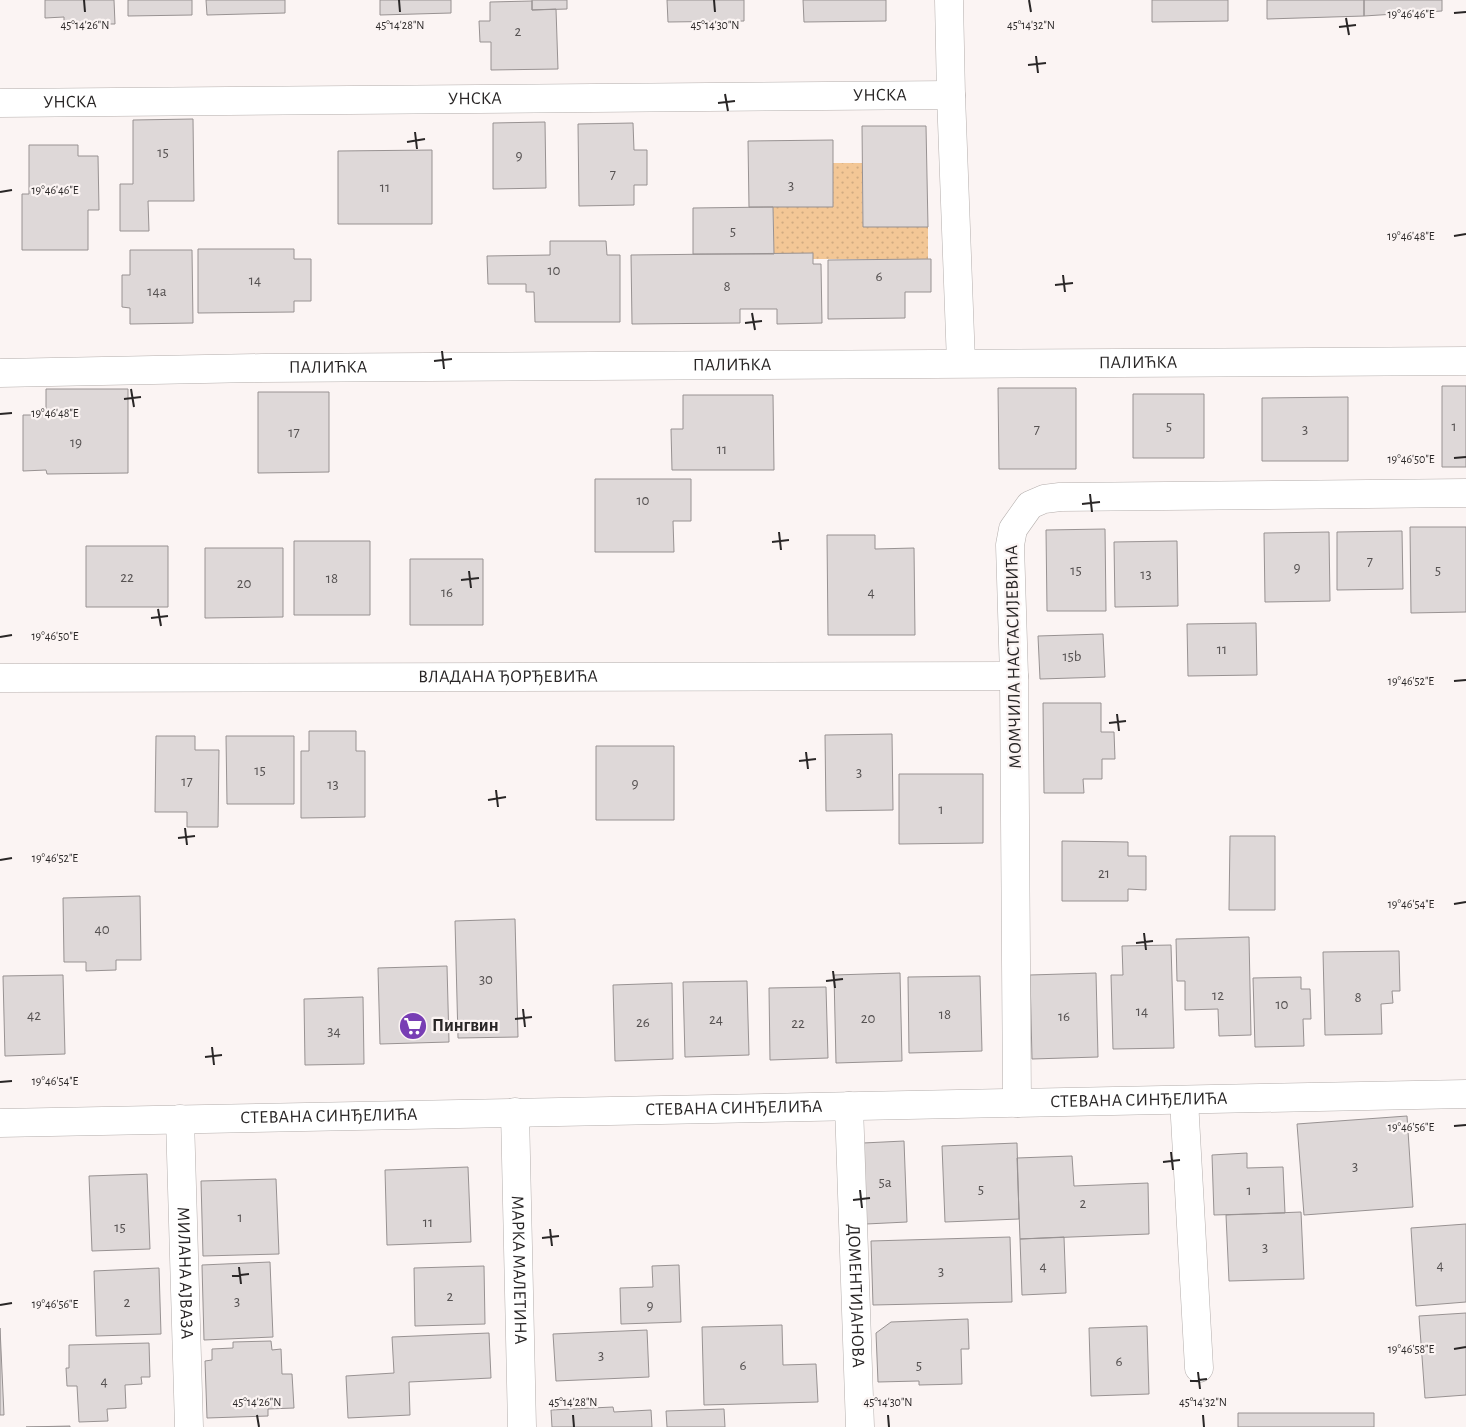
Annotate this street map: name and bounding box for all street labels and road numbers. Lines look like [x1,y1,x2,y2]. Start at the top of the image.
street label: УНСКА [853,86,907,105]
street label: УНСКА [448,90,502,108]
street label: УНСКА [43,93,97,112]
street label: ПАЛИЋКА [1099,354,1178,372]
street label: ПАЛИЋКА [693,356,772,374]
street label: ПАЛИЋКА [289,358,368,377]
street label: МОМЧИЛА НАСТАСИЈЕВИЋА [1003,545,1025,769]
street label: ВЛАДАНА ЂОРЂЕВИЋА [418,668,598,686]
street label: СТЕВАНА СИНЂЕЛИЋА [1050,1090,1228,1111]
street label: СТЕВАНА СИНЂЕЛИЋА [645,1098,823,1119]
street label: СТЕВАНА СИНЂЕЛИЋА [240,1106,418,1127]
street label: МАРКА МАЛЕТИНА [508,1195,529,1345]
street label: МИЛАНА АЈВАЗА [174,1206,195,1340]
street label: ДОМЕНТИЈАНОВА [844,1224,867,1368]

